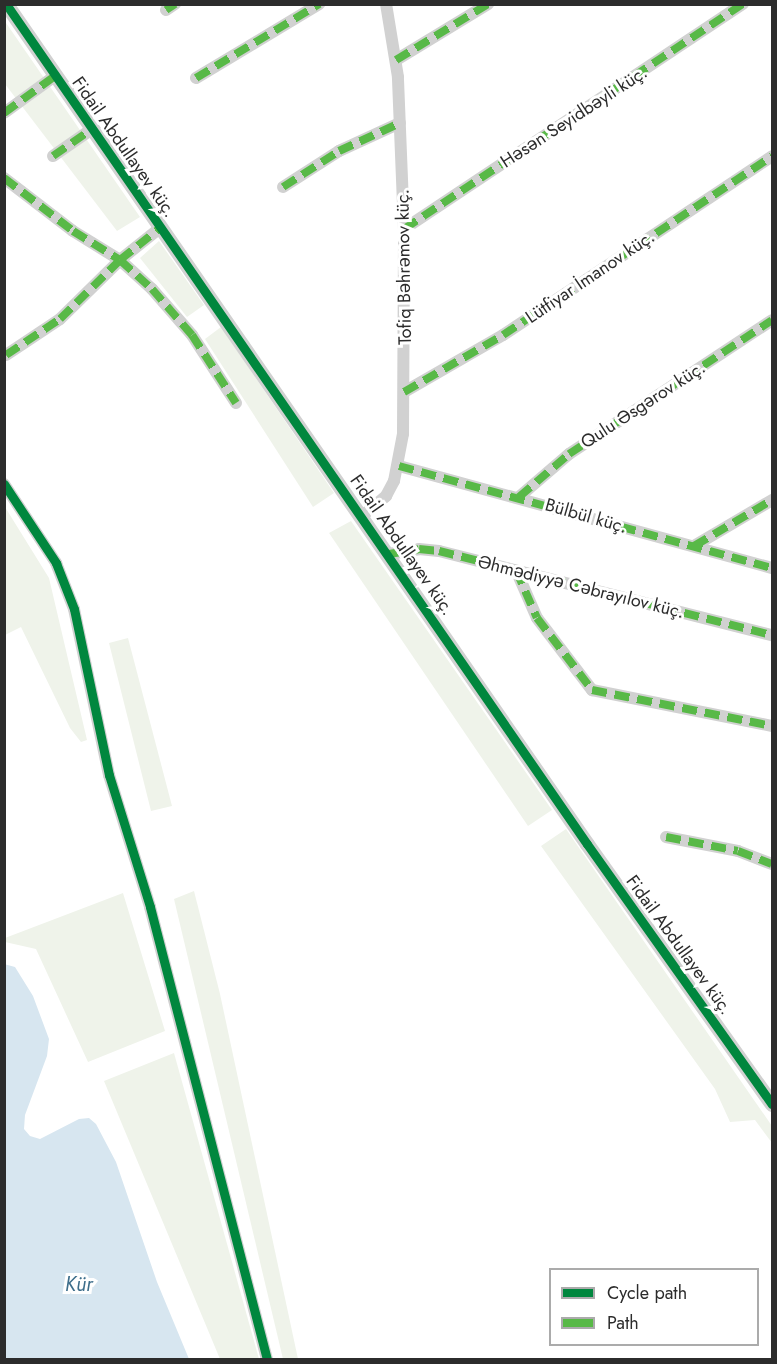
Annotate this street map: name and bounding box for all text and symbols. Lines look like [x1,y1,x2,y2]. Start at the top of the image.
street label: Həsən Seyidbəyli küç. [497,62,651,172]
street label: Fidail Abdullayev küç. [67,72,181,222]
street label: Tofiq Bəhrəmov küç. [392,189,416,345]
street label: Lütfiyar İmanov küç. [522,226,658,328]
street label: Qulu Əsgərov küç. [577,357,709,453]
street label: Fidail Abdullayev küç. [345,470,459,620]
street label: Bülbül küç. [543,494,629,538]
street label: Əhmədiyyə Cəbrayılov küç. [475,551,687,623]
street label: Fidail Abdullayev küç. [621,871,737,1019]
legend [549,1268,759,1346]
water label: Kür [65,1272,93,1296]
text: Cycle path [607,1280,687,1306]
text: Path [607,1310,639,1336]

